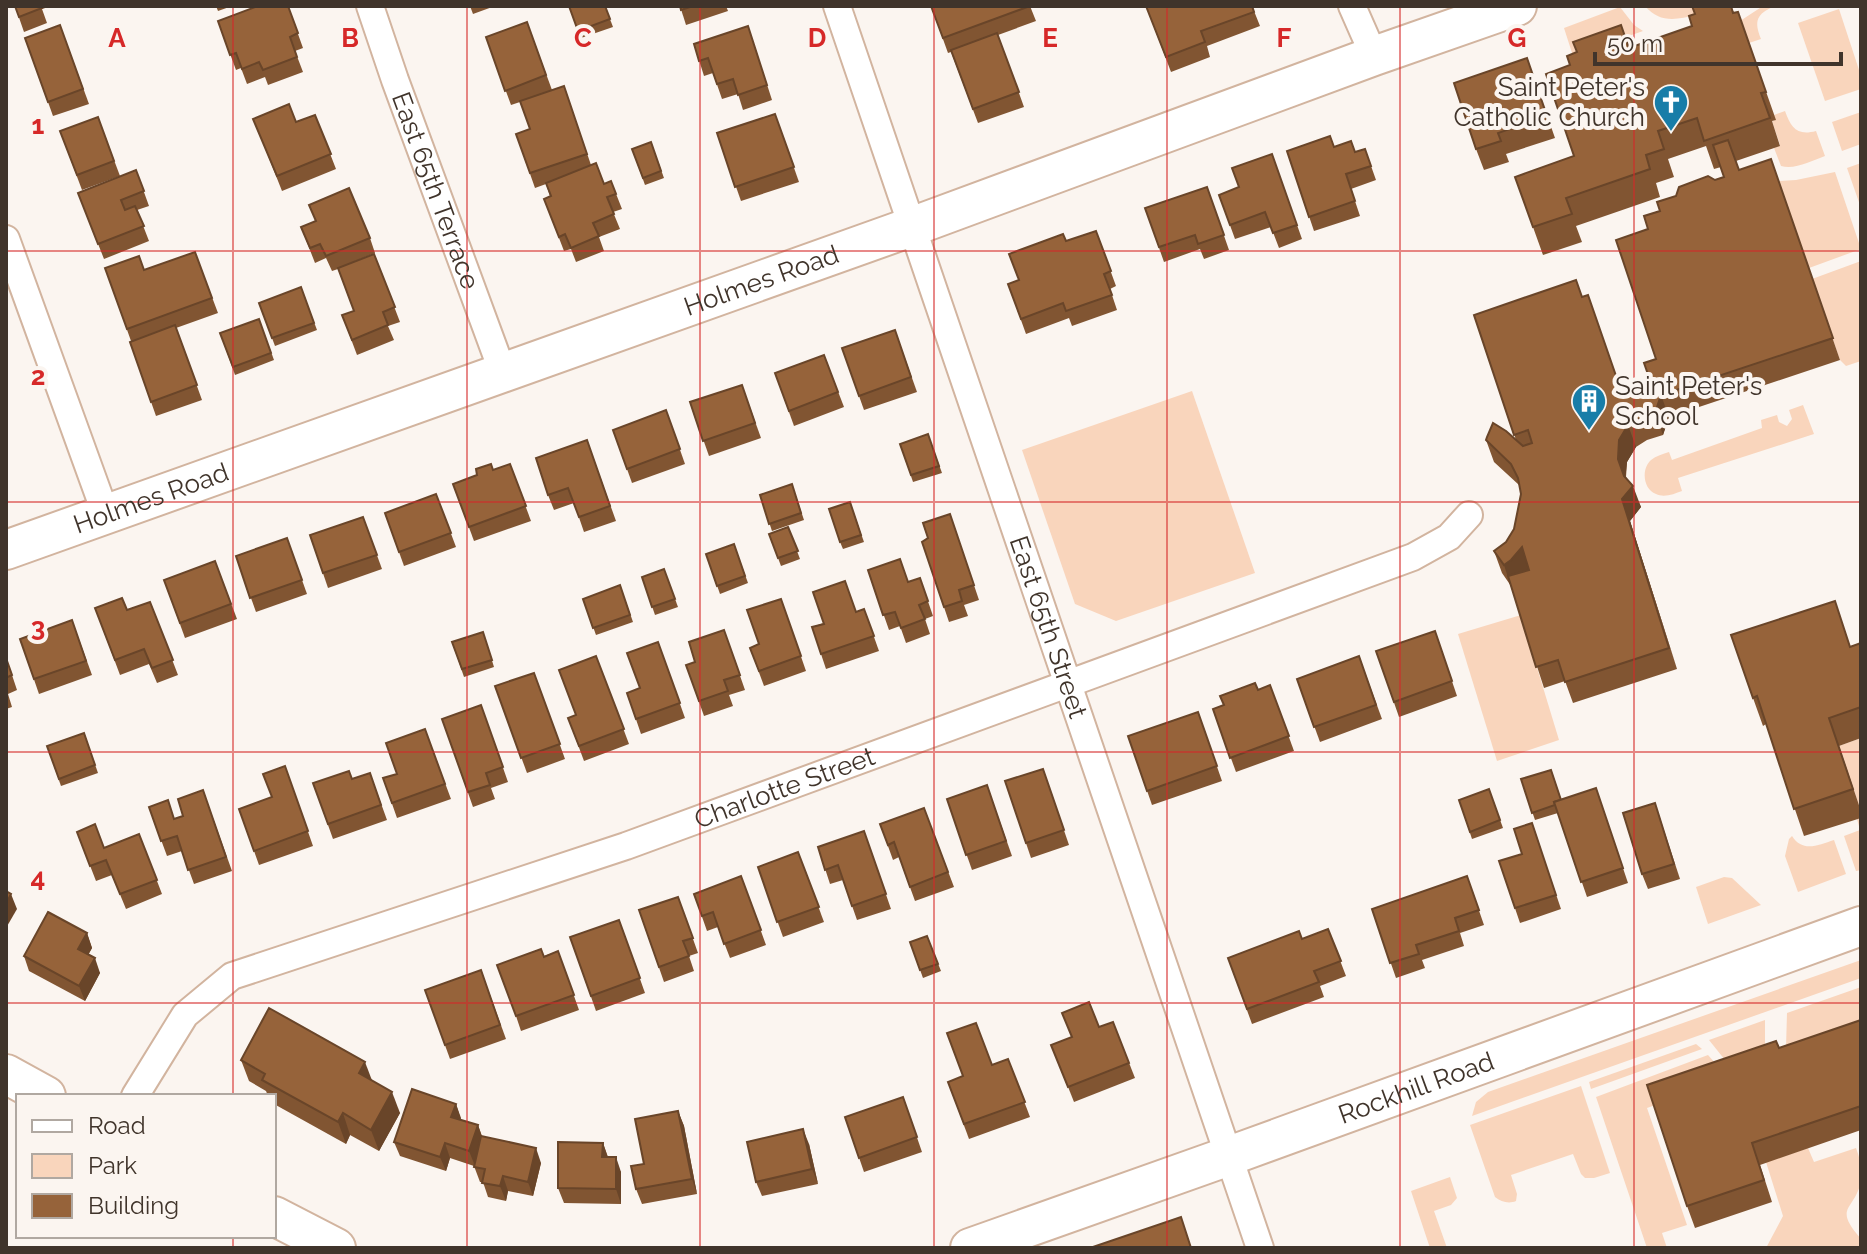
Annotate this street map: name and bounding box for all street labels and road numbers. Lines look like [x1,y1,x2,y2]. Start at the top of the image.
street label: East 65th Terrace [386,88,486,293]
street label: Holmes Road [680,239,843,322]
street label: Holmes Road [70,457,233,540]
street label: East 65th Street [1004,532,1093,722]
street label: Charlotte Street [690,741,879,835]
street label: Rockhill Road [1334,1046,1498,1130]

